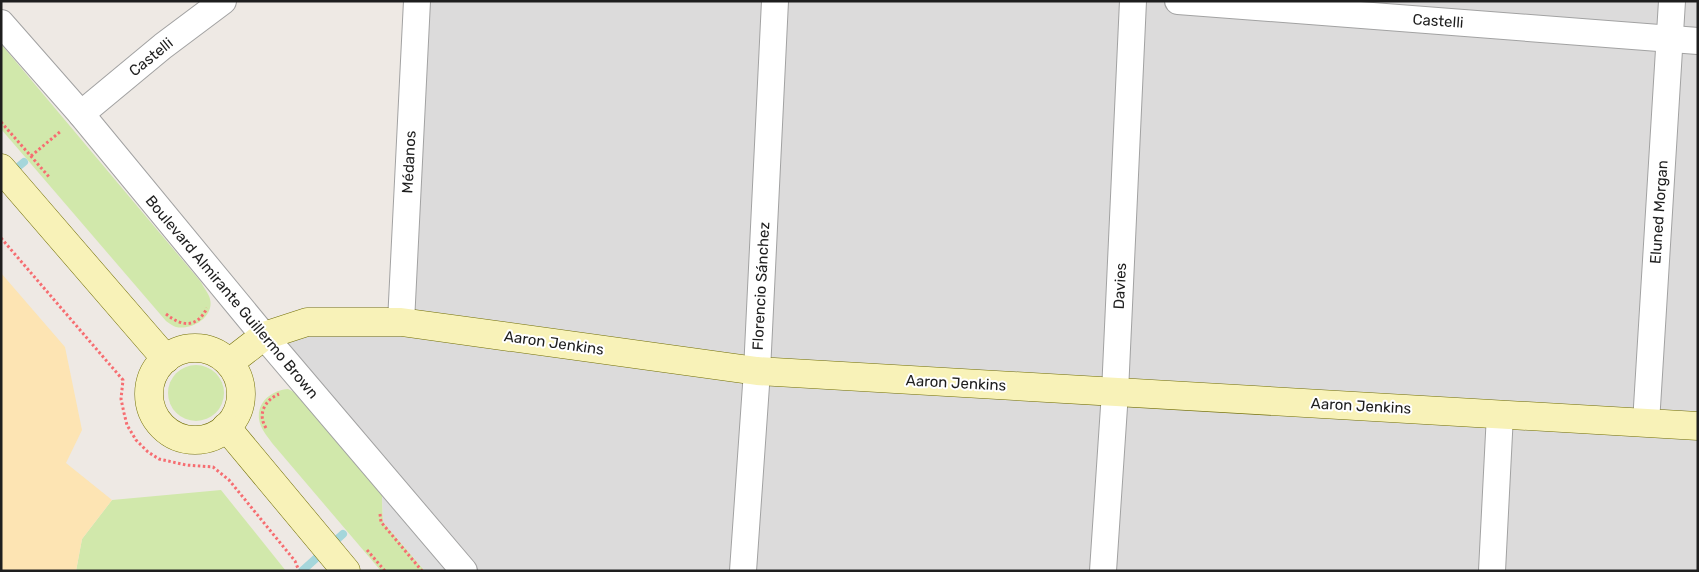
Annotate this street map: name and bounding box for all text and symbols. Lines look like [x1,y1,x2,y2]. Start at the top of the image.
street label: Castelli [1412,10,1464,32]
street label: Castelli [125,34,177,80]
street label: Médanos [398,130,420,194]
street label: Eluned Morgan [1646,159,1672,265]
street label: Boulevard Almirante Guillermo Brown [142,192,322,402]
street label: Florencio Sánchez [749,221,773,351]
street label: Davies [1110,262,1130,310]
street label: Aaron Jenkins [503,327,605,359]
street label: Aaron Jenkins [905,371,1007,395]
street label: Aaron Jenkins [1310,394,1412,418]

